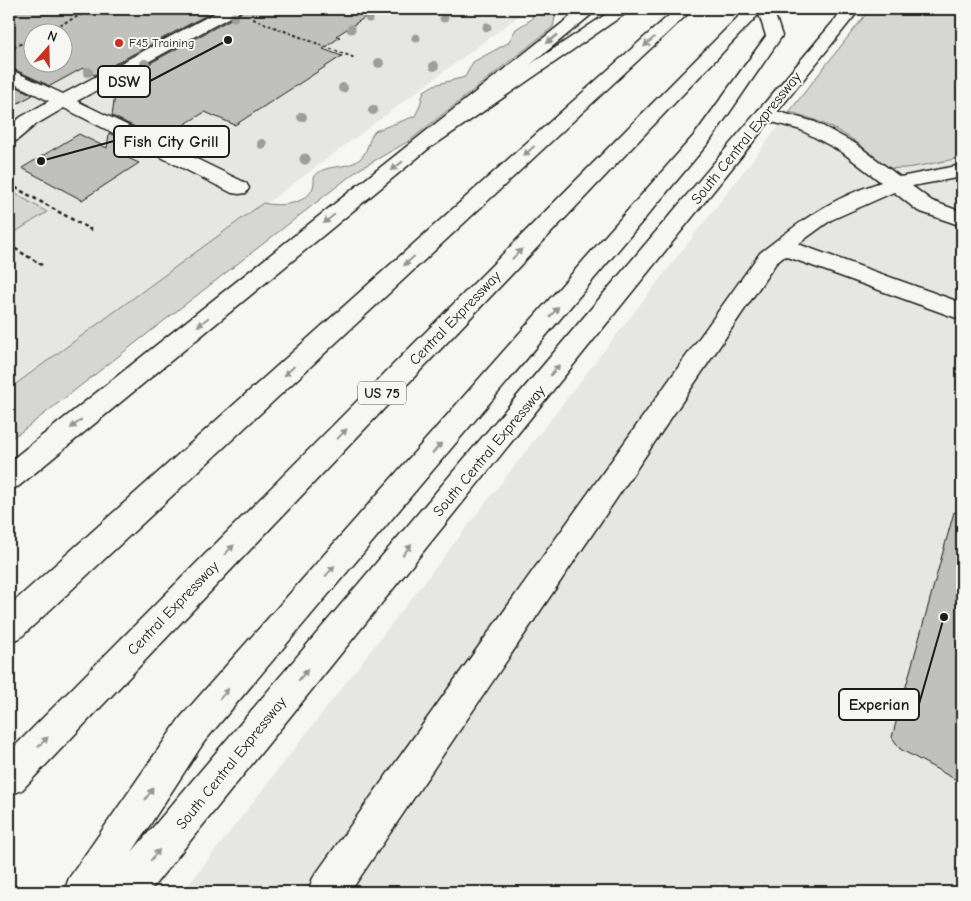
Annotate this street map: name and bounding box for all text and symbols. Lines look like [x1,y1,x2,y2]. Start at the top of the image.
north arrow [22,22,72,72]
text: N [45,27,59,46]
one-way arrow [546,34,559,45]
place label: F45 Training [129,36,194,50]
one-way arrow [643,36,655,48]
marker: F45 Training [113,37,125,49]
callout: DSW [98,66,150,97]
street label: South Central Expressway [687,68,805,208]
text: DSW [108,73,141,91]
callout: Fish City Grill [114,126,229,157]
text: Fish City Grill [123,133,219,151]
one-way arrow [523,145,535,157]
one-way arrow [391,160,404,171]
one-way arrow [323,214,336,225]
one-way arrow [511,249,523,261]
one-way arrow [403,255,415,267]
street label: Central Expressway [405,267,505,369]
one-way arrow [549,306,560,319]
one-way arrow [197,316,210,327]
one-way arrow [549,364,560,377]
one-way arrow [283,365,295,376]
road number: US 75 [358,382,406,404]
street label: South Central Expressway [429,382,549,520]
one-way arrow [70,418,83,429]
one-way arrow [336,428,348,440]
one-way arrow [431,443,443,455]
one-way arrow [223,544,235,556]
one-way arrow [401,544,412,557]
street label: Central Expressway [123,557,223,659]
one-way arrow [325,565,336,578]
one-way arrow [298,669,309,682]
one-way arrow [218,688,230,700]
callout: Experian [839,689,919,720]
street label: South Central Expressway [172,693,290,833]
text: Experian [849,696,909,714]
one-way arrow [37,736,49,748]
one-way arrow [144,787,154,800]
one-way arrow [150,848,161,861]

